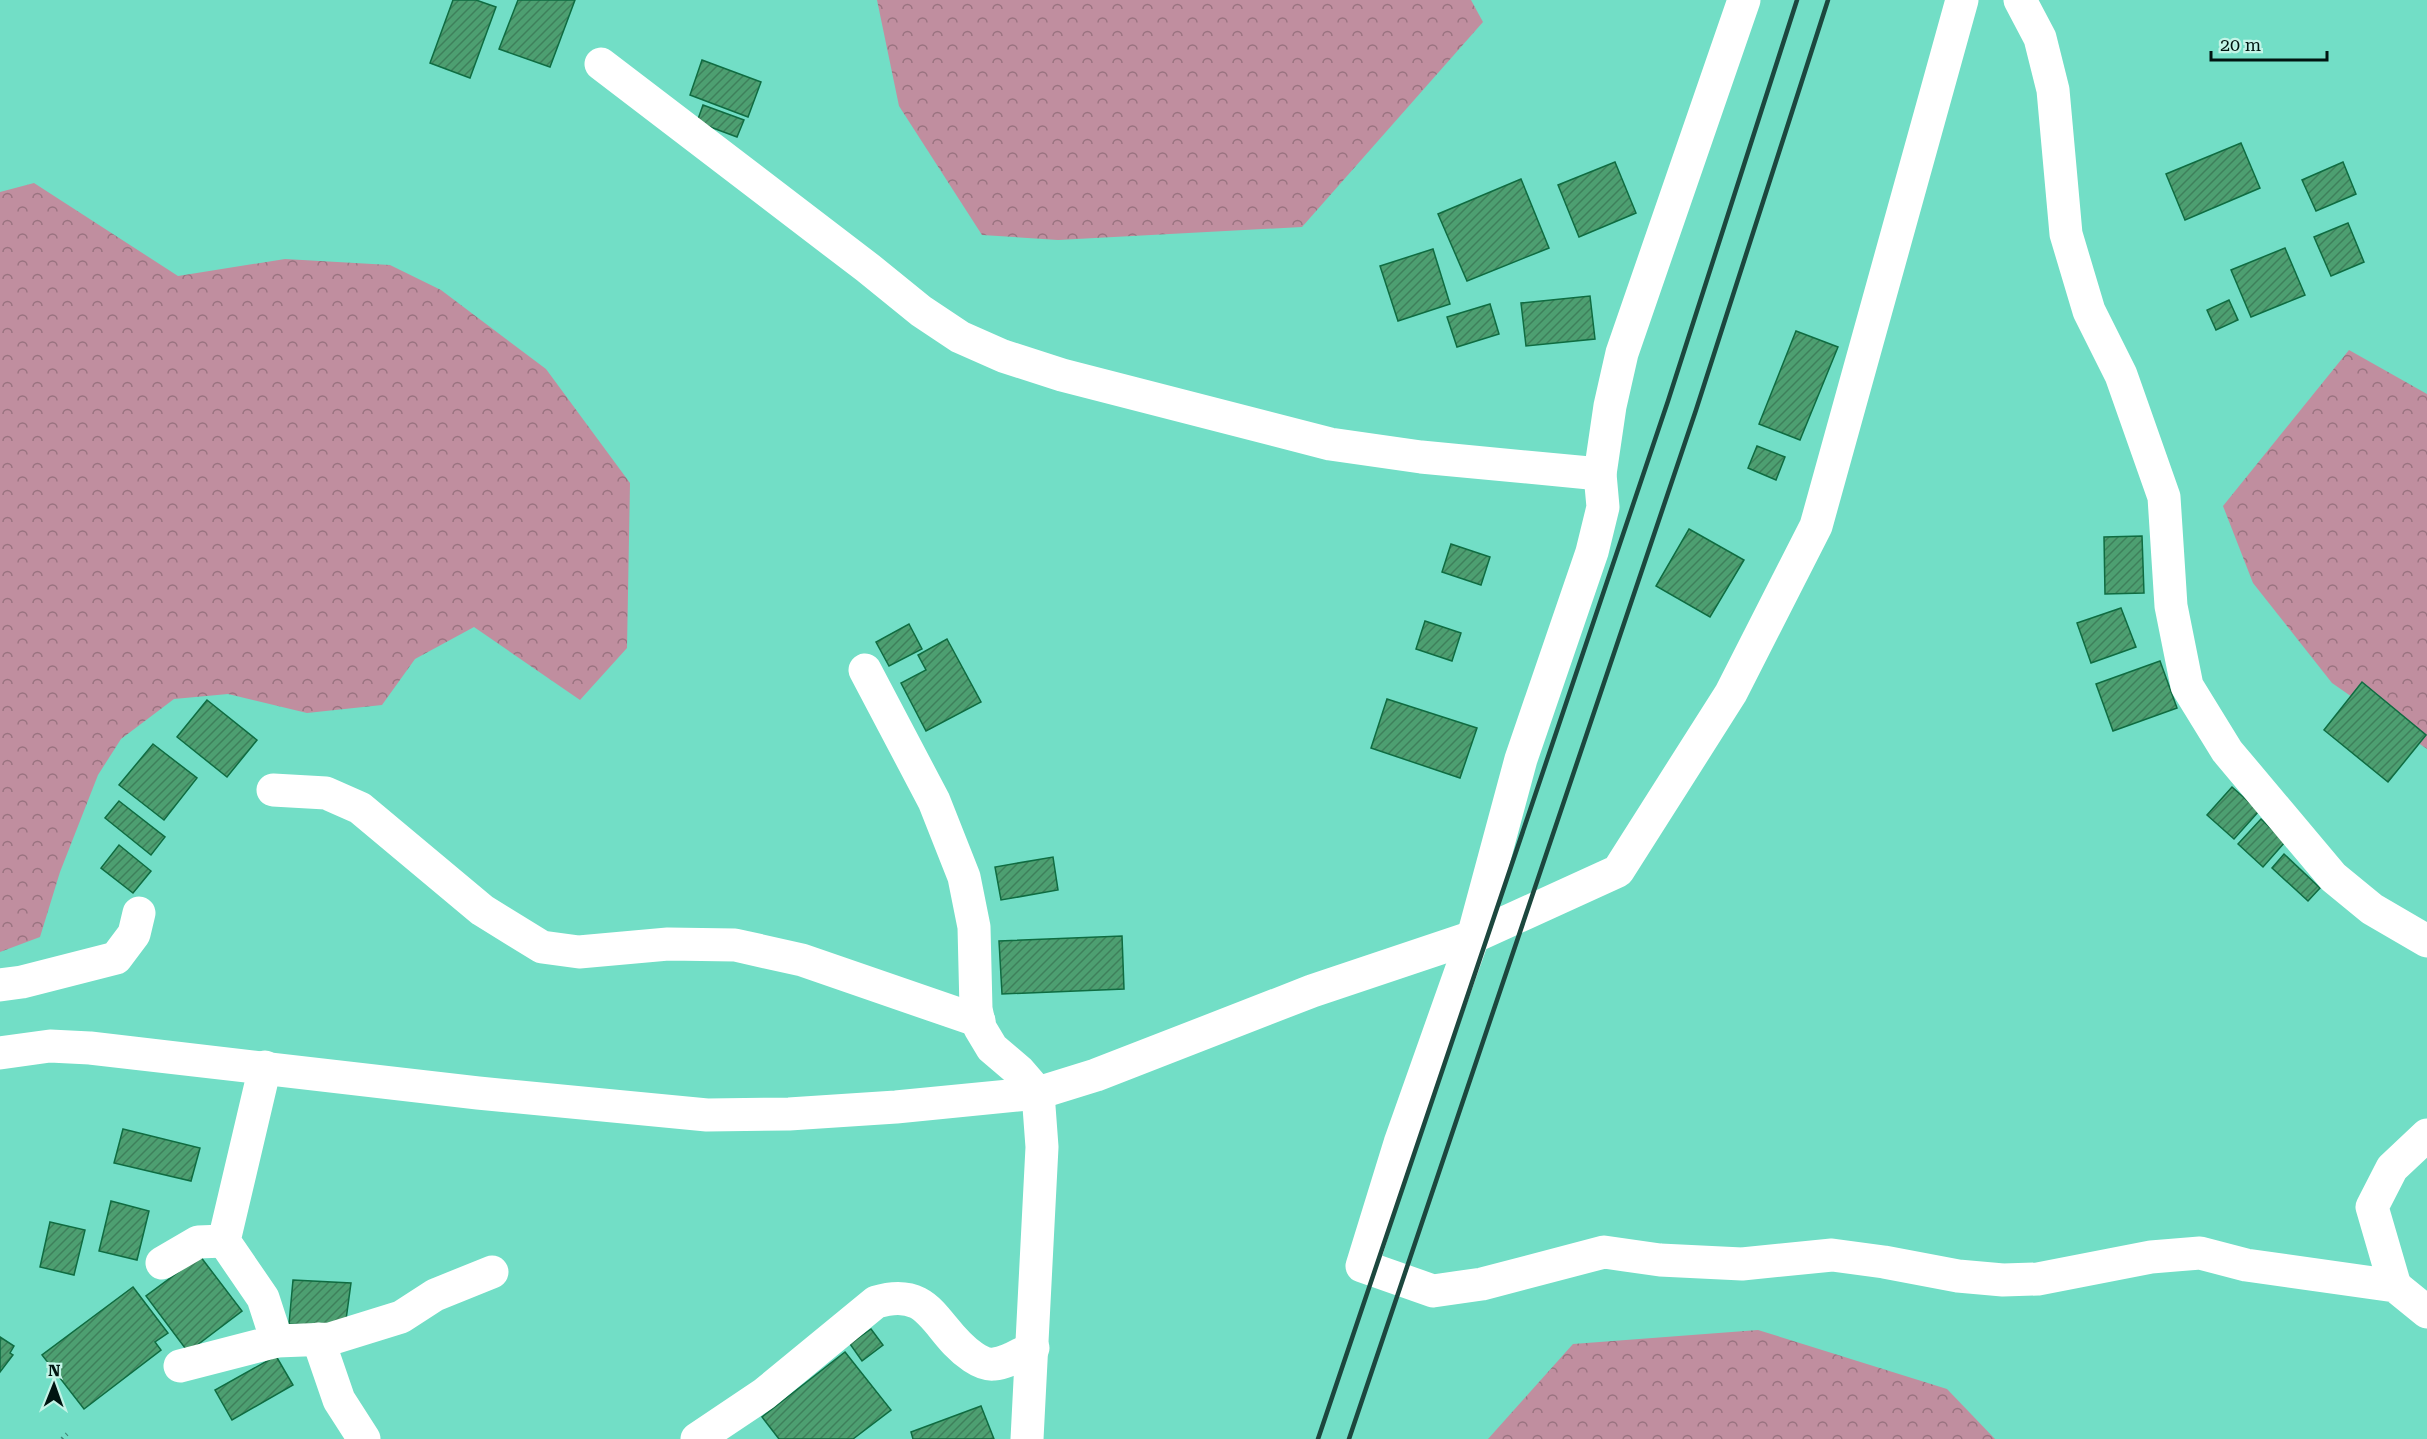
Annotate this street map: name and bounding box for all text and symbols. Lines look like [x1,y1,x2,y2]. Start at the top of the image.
scale bar [2211,24,2326,62]
text: 20 m [2220,34,2261,55]
north arrow [24,1355,84,1415]
text: N [48,1361,61,1380]

